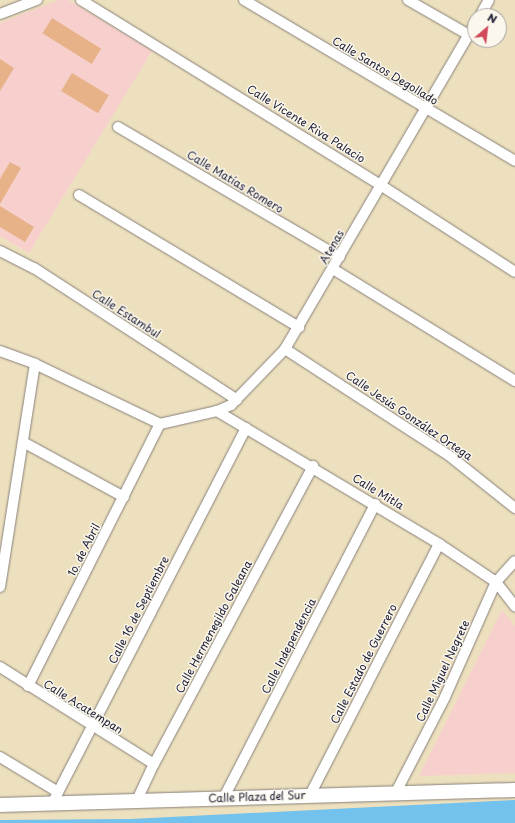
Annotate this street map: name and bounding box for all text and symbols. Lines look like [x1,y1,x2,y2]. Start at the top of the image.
north arrow [467,8,507,48]
text: N [485,8,500,27]
street label: Calle Santos Degollado [329,34,441,108]
street label: Calle Vicente Riva Palacio [244,82,368,166]
street label: Calle Matías Romero [184,148,286,216]
street label: Atenas [317,228,347,266]
street label: Calle Estambul [89,287,163,341]
street label: Calle Jesús González Ortega [342,368,476,464]
street label: Calle Mitla [350,471,406,513]
street label: 1o. de Abril [65,521,103,579]
street label: Calle 16 de Septiembre [105,553,173,667]
street label: Calle Hermenegildo Galeana [173,557,255,697]
street label: Calle Independencia [259,596,319,696]
street label: Calle Estado de Guerrero [328,602,400,726]
street label: Calle Miguel Negrete [413,618,473,724]
street label: Calle Acatempan [41,677,125,737]
street label: Calle Plaza del Sur [207,789,307,805]

